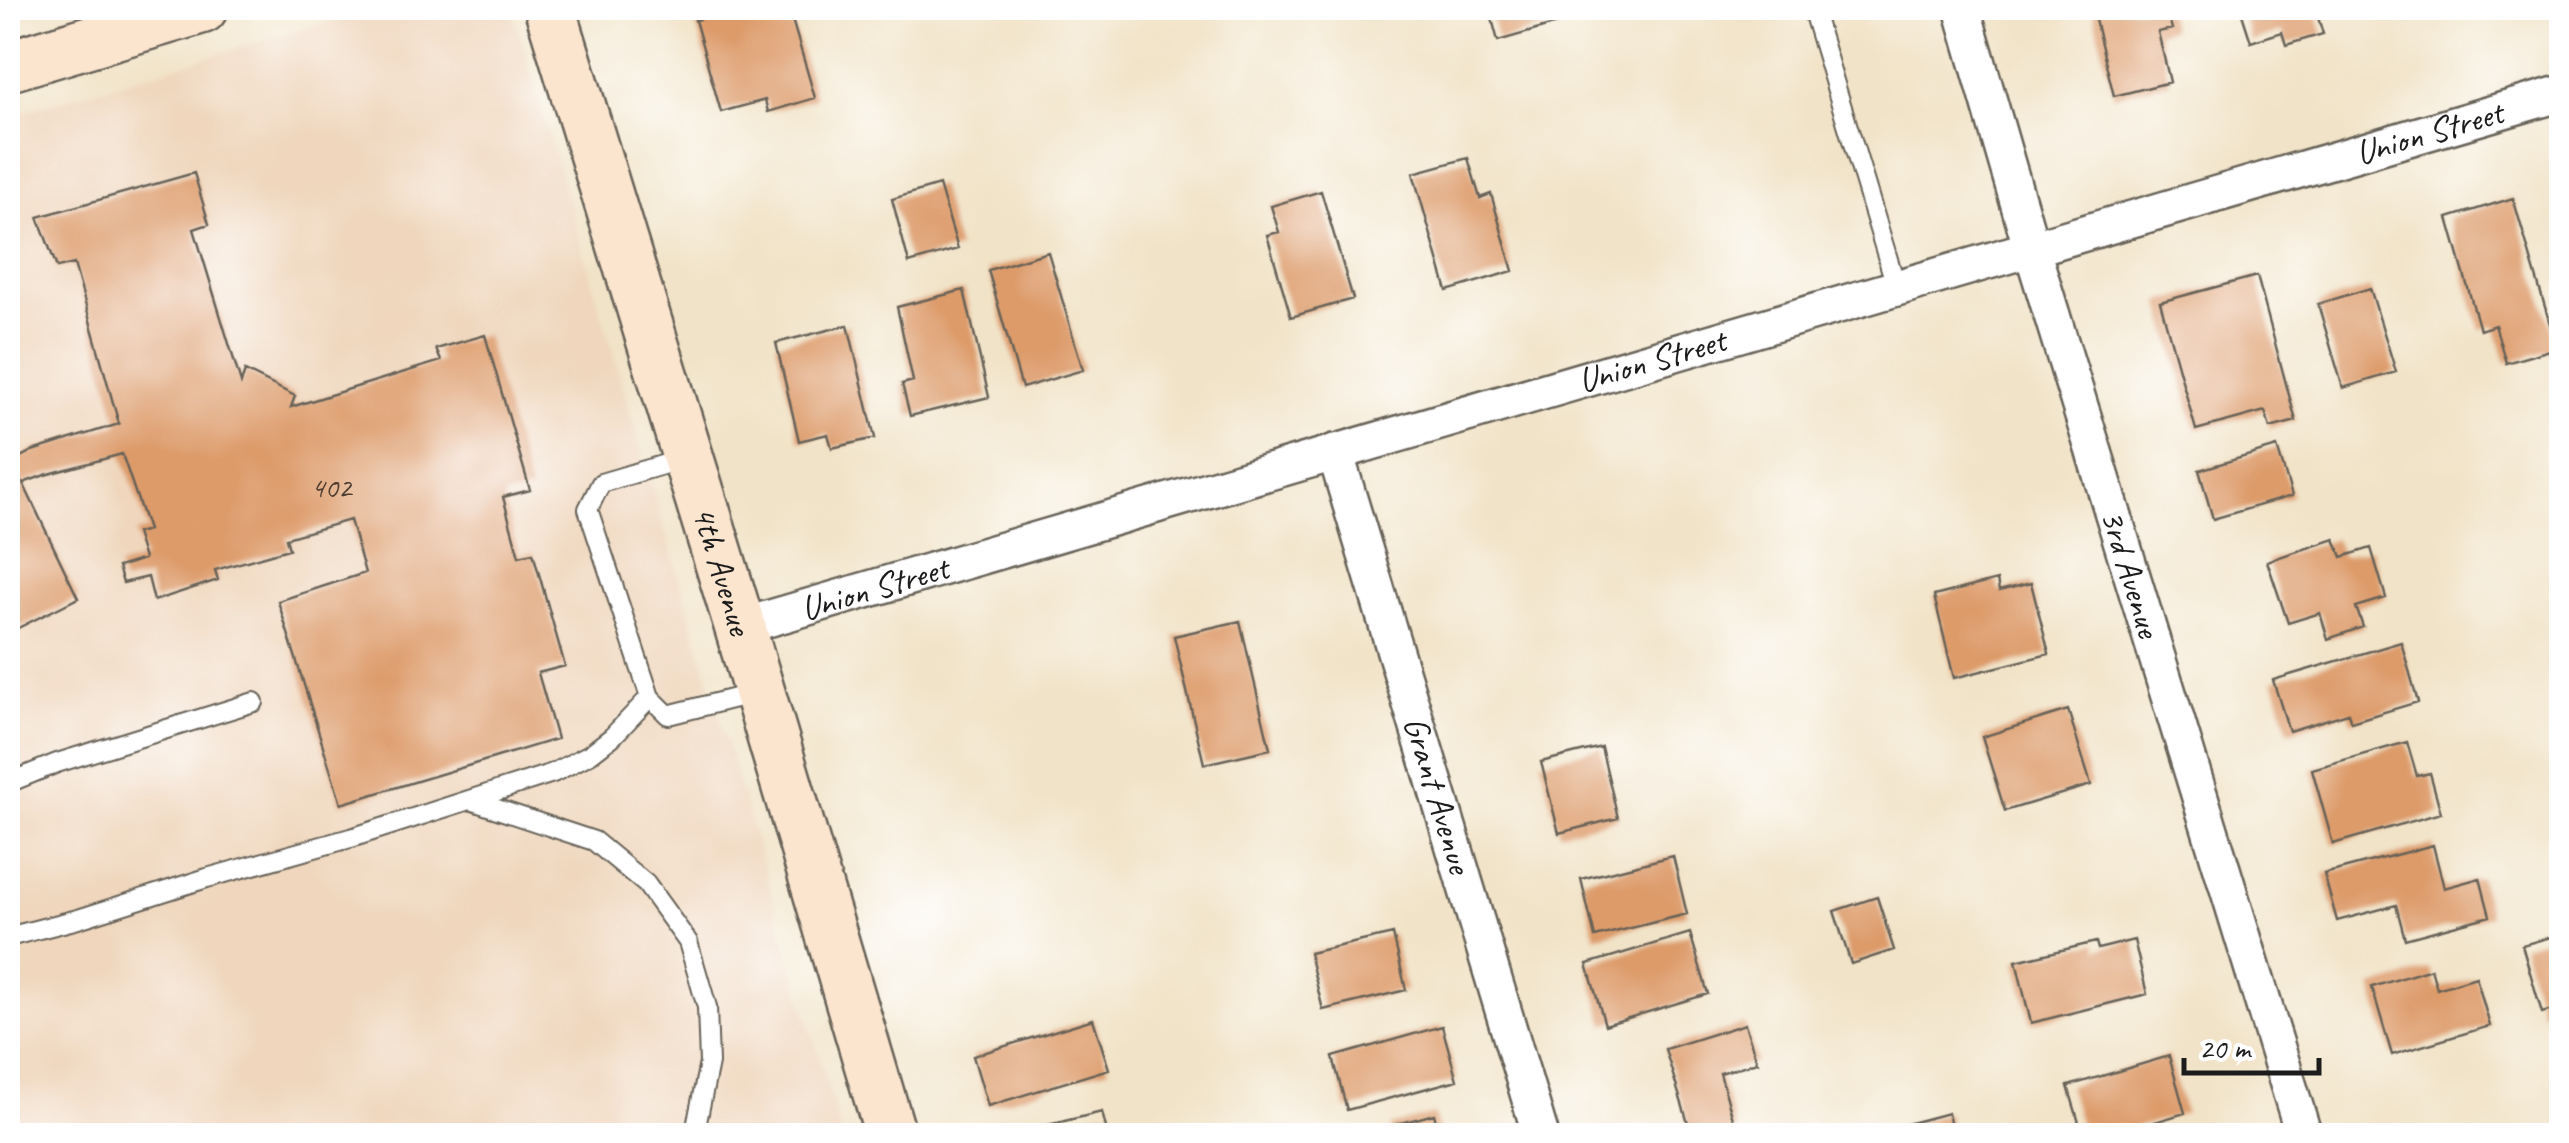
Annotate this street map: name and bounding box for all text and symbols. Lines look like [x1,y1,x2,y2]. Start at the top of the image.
street label: Union Street [2350,88,2511,175]
street label: Union Street [1573,316,1734,403]
house number: 402 [311,468,354,506]
street label: 4th Avenue [682,500,764,642]
street label: 3rd Avenue [2090,504,2173,645]
street label: Union Street [795,544,957,631]
street label: Grant Avenue [1393,711,1484,881]
scale bar [2184,1013,2319,1075]
text: 20 m [2199,1029,2252,1067]

